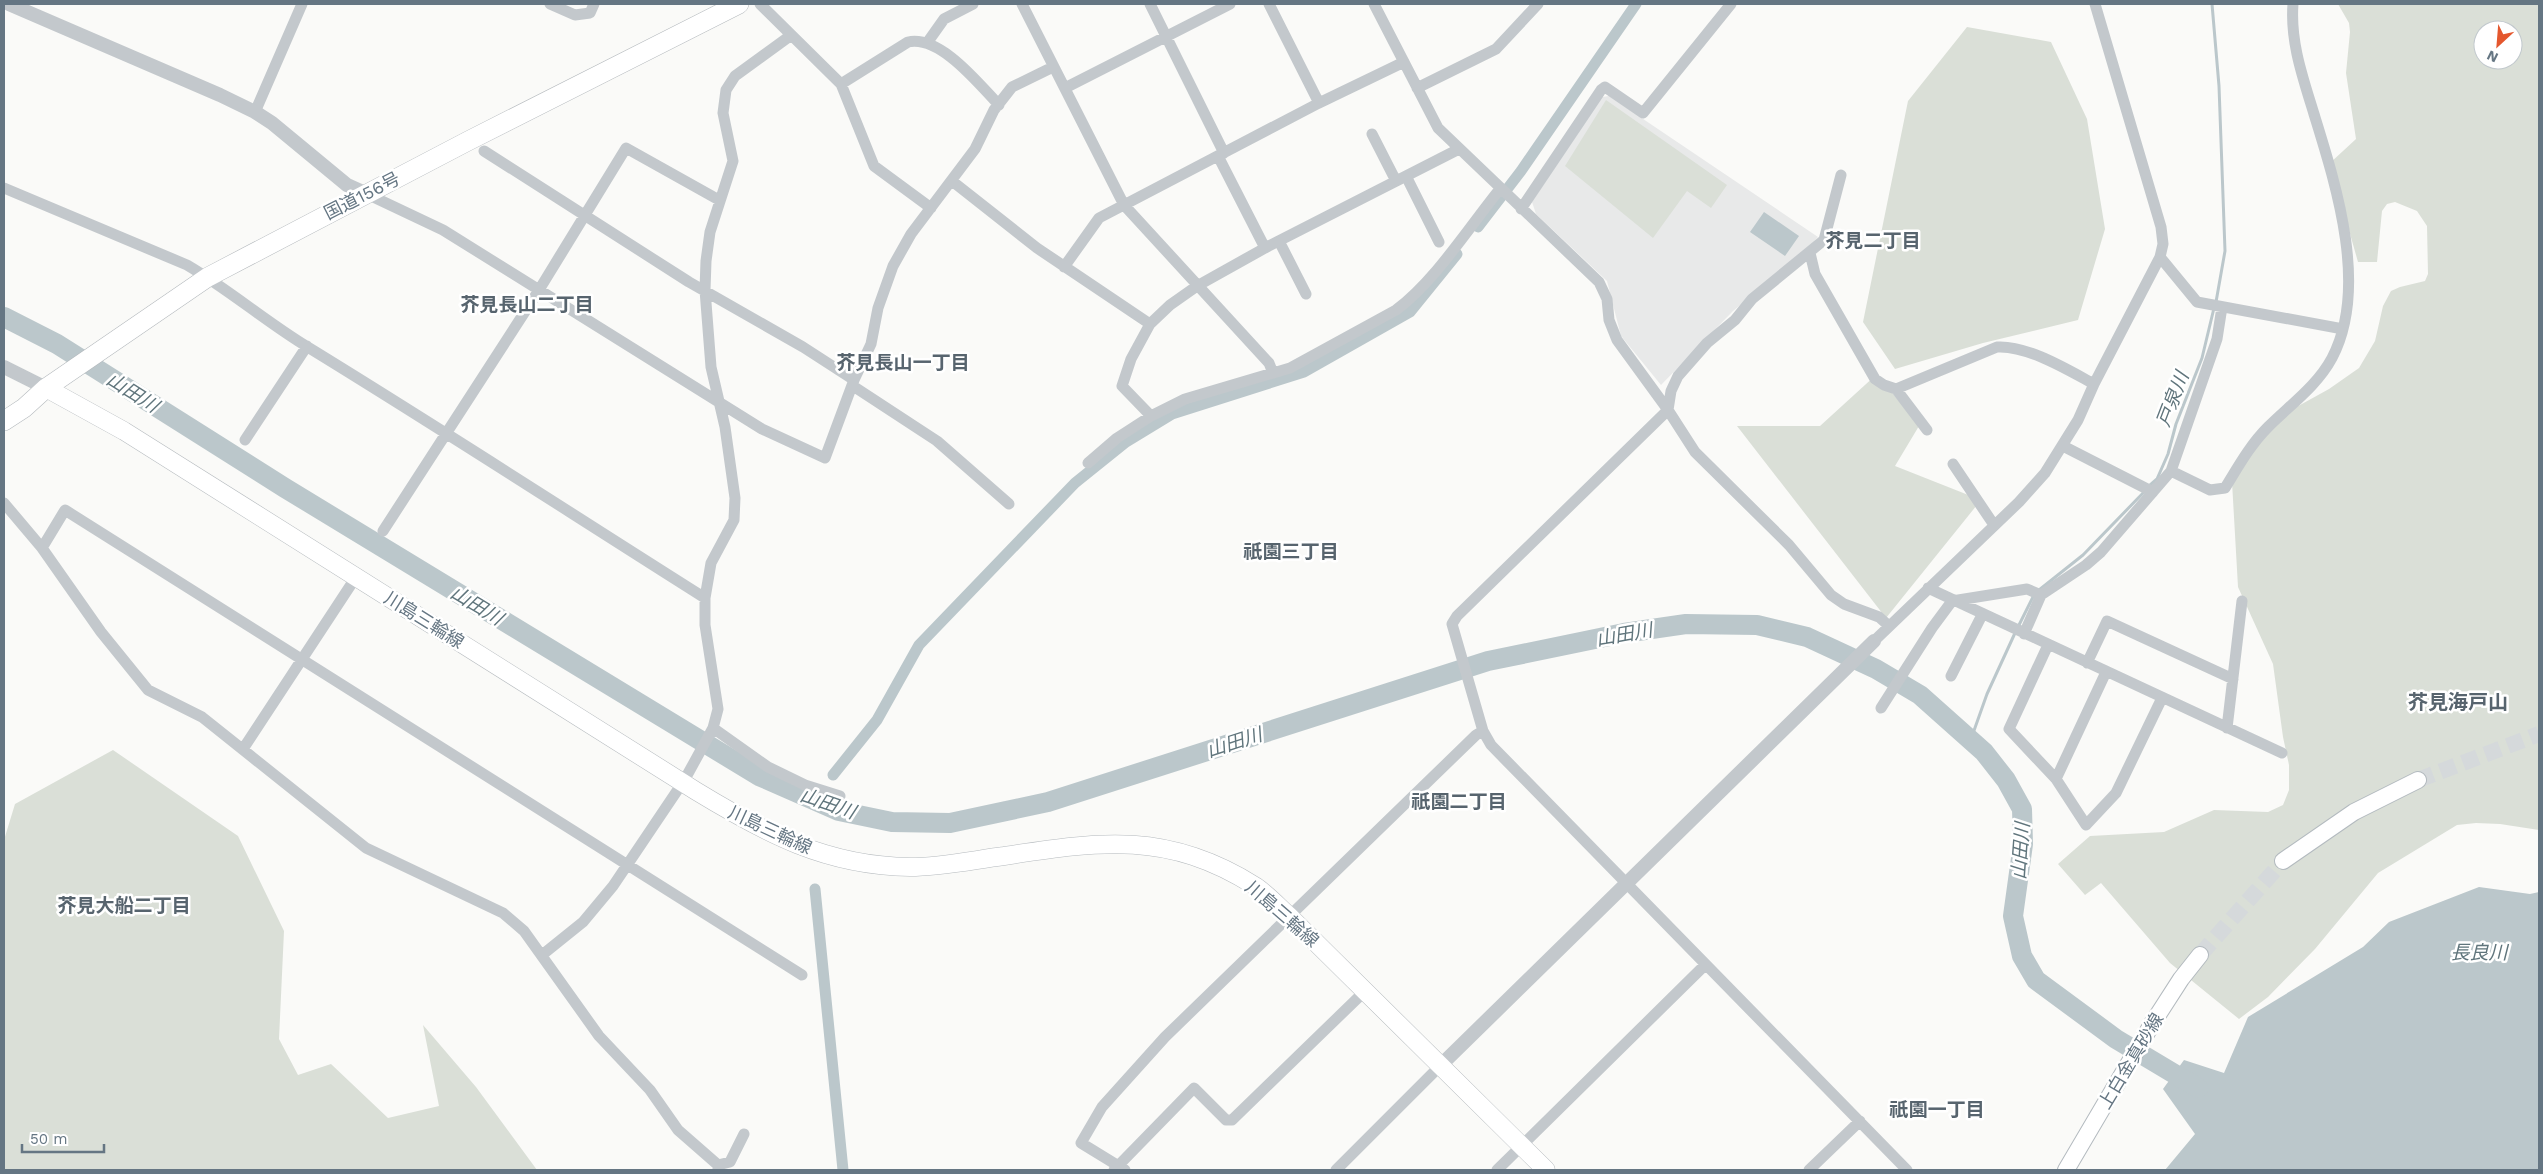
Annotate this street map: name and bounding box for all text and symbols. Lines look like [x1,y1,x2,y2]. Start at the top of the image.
north arrow [2473,20,2523,70]
text: N [2484,47,2500,66]
street label: 国道156号 [320,167,403,224]
district label: 芥見二丁目 [1825,229,1921,252]
district label: 芥見長山二丁目 [460,293,594,316]
district label: 芥見長山一丁目 [836,351,970,374]
water label: 戸泉川 [2152,367,2194,430]
water label: 山田川 [102,368,165,418]
district label: 祇園三丁目 [1243,540,1339,563]
water label: 山田川 [446,581,509,631]
street label: 川島三輪線 [381,587,468,652]
water label: 山田川 [1594,618,1656,651]
district label: 芥見海戸山 [2408,690,2508,714]
water label: 山田川 [1203,722,1267,762]
water label: 山田川 [797,783,860,824]
district label: 祇園二丁目 [1411,790,1507,813]
street label: 川島三輪線 [725,801,815,858]
water label: 山田川 [2007,820,2034,880]
street label: 川島三輪線 [1241,876,1323,951]
district label: 芥見大船二丁目 [57,894,191,917]
water label: 長良川 [2450,941,2509,964]
street label: 上白金真砂線 [2094,1009,2167,1112]
district label: 祇園一丁目 [1889,1098,1985,1121]
scale bar [22,1122,105,1154]
text: 50 m [30,1130,67,1148]

